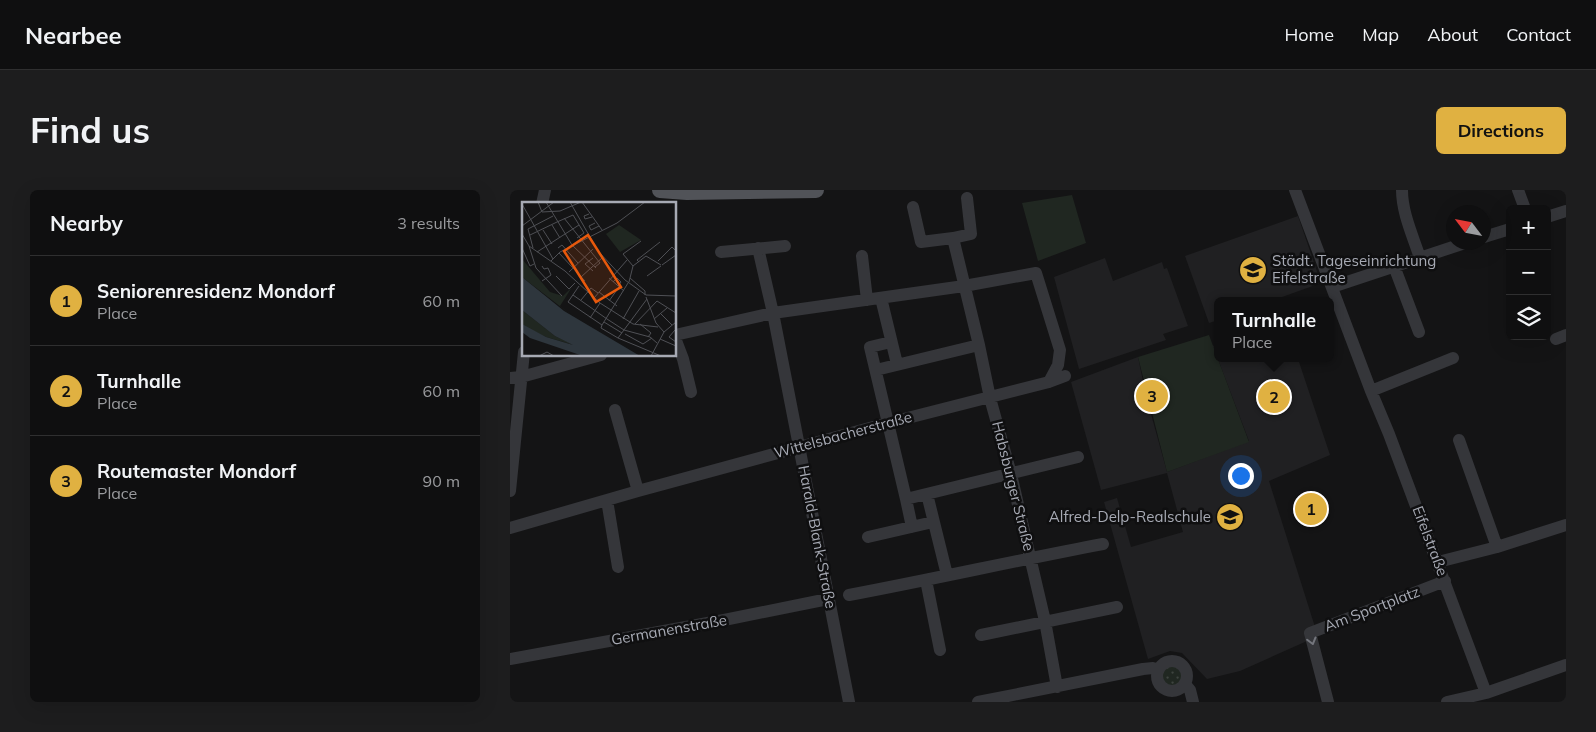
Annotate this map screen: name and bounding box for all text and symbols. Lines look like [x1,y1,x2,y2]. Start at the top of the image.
text: Nearbee [25,20,122,50]
text: Home [1284,23,1334,46]
text: Map [1362,23,1399,46]
text: About [1427,23,1478,46]
text: Contact [1506,23,1571,46]
button: Directions [1436,107,1566,154]
text: Find us [30,108,150,152]
inset map [522,202,676,356]
north arrow [1446,205,1491,250]
map controls [1506,205,1551,340]
button: + [1506,205,1551,250]
text: Nearby [50,210,123,236]
text: 3 results [397,213,460,233]
button: − [1506,250,1551,295]
place label: Städt. Tageseinrichtung Eifelstraße [1272,251,1436,287]
school or university icon: Städt. Tageseinrichtung Eifelstraße [1238,255,1268,285]
text: Seniorenresidenz Mondorf [97,279,335,303]
text: 1 [61,291,71,311]
text: 60 m [423,291,460,311]
button: layers [1506,295,1551,340]
popup [1214,297,1334,362]
text: Place [97,303,137,323]
text: Turnhalle [1232,308,1316,332]
text: Place [1232,332,1272,352]
text: Turnhalle [97,369,181,393]
pin: 3 [1136,377,1168,415]
pin: 2 [1258,378,1290,416]
text: 2 [61,381,71,401]
text: 60 m [423,381,460,401]
text: Place [97,393,137,413]
street label: Wittelsbacherstraße [772,407,914,462]
street label: Habsburger Straße [988,419,1039,553]
text: Routemaster Mondorf [97,459,296,483]
your location [1228,463,1254,489]
street label: Harald-Blank-Straße [794,464,841,610]
text: 3 [61,471,71,491]
text: 90 m [423,471,460,491]
text: Place [97,483,137,503]
pin: 1 [1295,490,1327,528]
school or university icon: Alfred-Delp-Realschule [1215,502,1245,532]
street label: Eifelstraße [1408,503,1453,579]
place label: Alfred-Delp-Realschule [1049,507,1211,526]
street label: Am Sportplatz [1321,582,1422,635]
street label: Germanenstraße [610,610,728,649]
one-way arrow [1306,637,1317,646]

